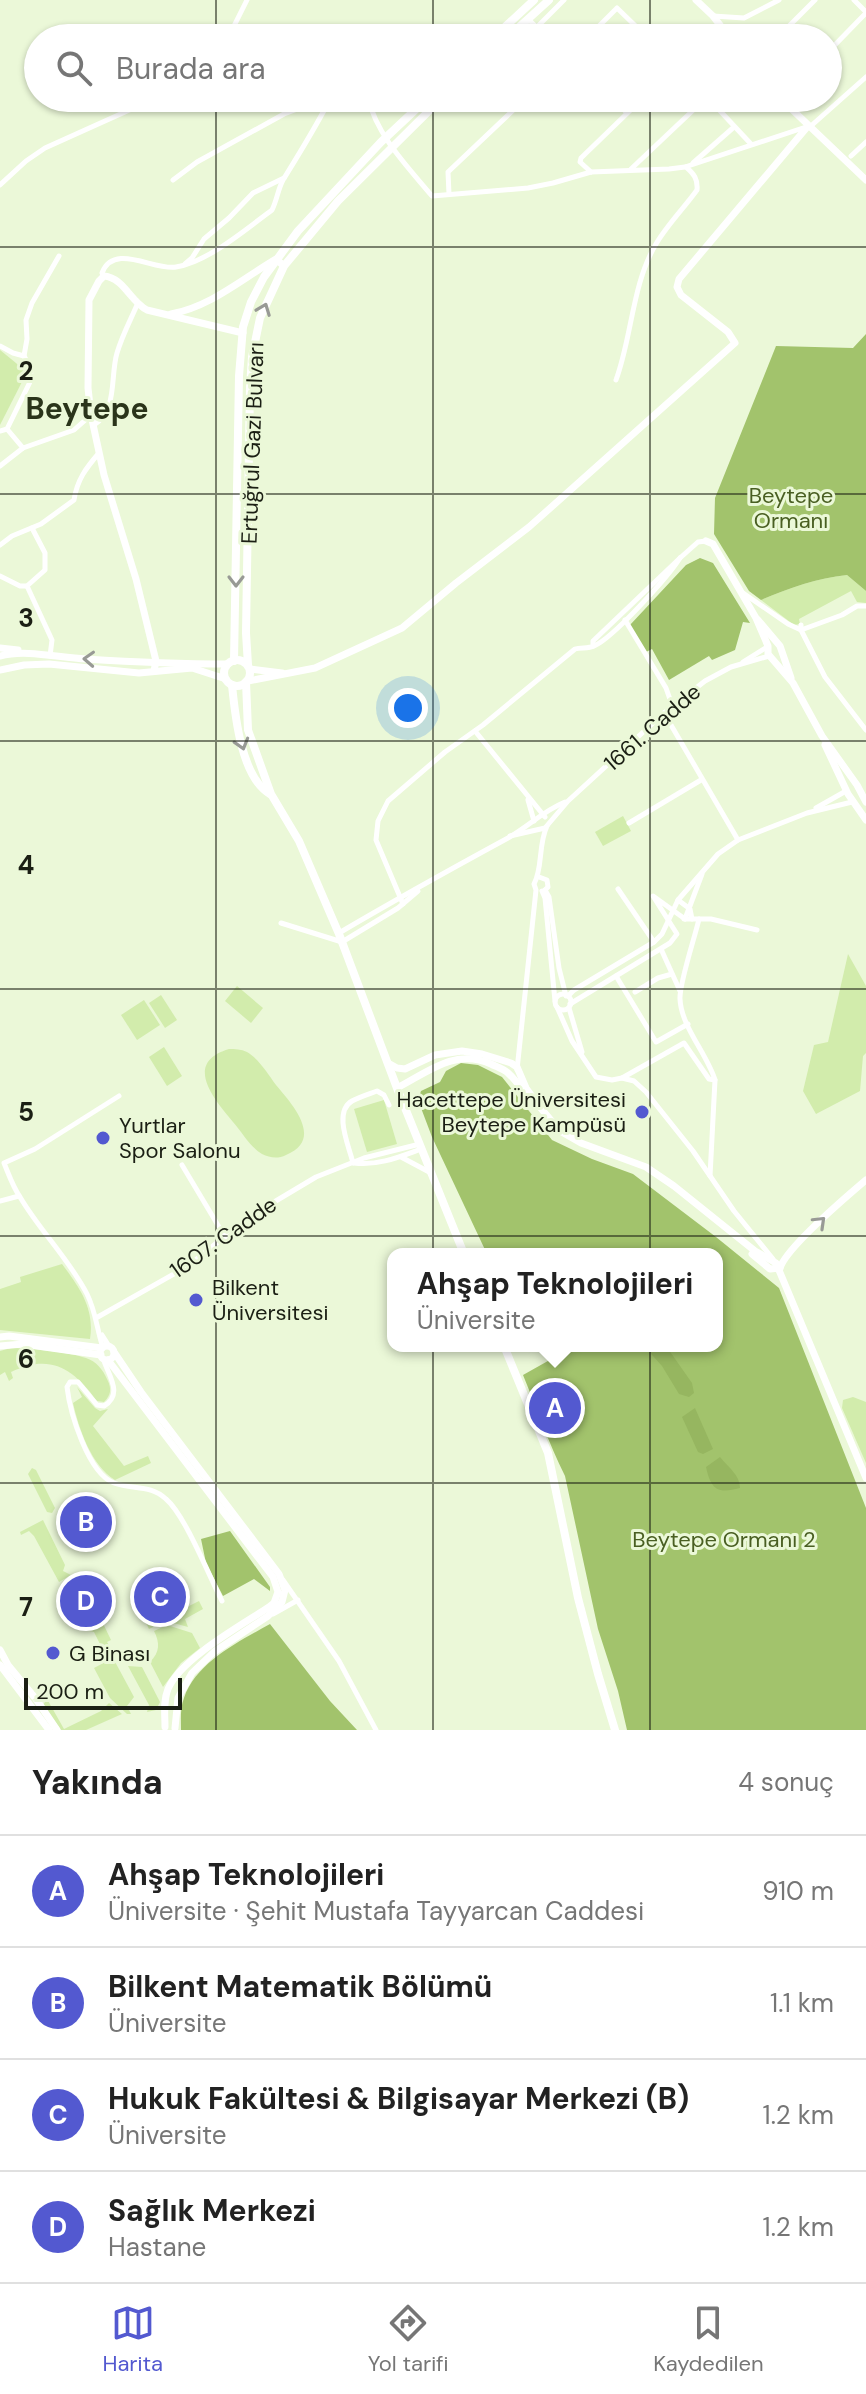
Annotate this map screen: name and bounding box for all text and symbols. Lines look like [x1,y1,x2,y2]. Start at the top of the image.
search box [24,24,842,112]
icon: search [52,46,96,90]
text: Burada ara [116,49,266,88]
one-way arrow [254,303,271,317]
street label: Ertuğrul Gazi Bulvarı [234,342,271,544]
text: 2 [18,354,34,388]
district label: Beytepe [26,389,148,428]
park label: Beytepe Ormanı [749,481,833,535]
one-way arrow [227,575,245,588]
text: 3 [18,601,34,635]
one-way arrow [82,651,95,668]
street label: 1661. Cadde [598,677,707,777]
your location [388,688,428,728]
one-way arrow [233,736,249,750]
text: 4 [18,848,34,882]
place label: Hacettepe Üniversitesi Beytepe Kampüsü [396,1085,626,1139]
text: 5 [18,1095,34,1129]
marker: Hacettepe Üniversitesi Beytepe Kampüsü [633,1103,651,1121]
place label: Yurtlar Spor Salonu [119,1111,241,1165]
marker: Yurtlar Spor Salonu [94,1129,112,1147]
street label: 1607. Cadde [164,1190,282,1285]
one-way arrow [811,1217,825,1231]
popup [387,1248,723,1352]
text: Ahşap Teknolojileri [417,1264,693,1303]
place label: Bilkent Üniversitesi [212,1273,328,1327]
marker: Bilkent Üniversitesi [187,1291,205,1309]
text: Üniversite [417,1303,535,1337]
text: 6 [18,1342,34,1376]
pin: A [529,1378,581,1438]
pin: B [60,1492,112,1552]
park label: Beytepe Ormanı 2 [632,1525,816,1554]
pin: C [134,1567,186,1627]
pin: D [60,1571,112,1631]
text: 7 [19,1590,33,1624]
place label: G Binası [69,1639,150,1668]
marker: G Binası [44,1644,62,1662]
scale bar [24,1674,182,1710]
text: 200 m [36,1677,104,1706]
text: Yakında [32,1760,163,1805]
text: 4 sonuç [738,1765,834,1799]
text: Ahşap Teknolojileri [108,1855,384,1894]
text: A [49,1874,67,1908]
text: 910 m [762,1874,834,1908]
text: Üniversite · Şehit Mustafa Tayyarcan Caddesi [108,1894,644,1928]
text: Bilkent Matematik Bölümü [108,1967,492,2006]
text: B [50,1986,66,2020]
text: 1.1 km [770,1986,834,2020]
text: Üniversite [108,2006,227,2040]
text: Hukuk Fakültesi & Bilgisayar Merkezi (B) [108,2079,689,2118]
text: C [48,2098,68,2132]
text: 1.2 km [763,2098,834,2132]
text: Üniversite [108,2118,227,2152]
text: Sağlık Merkezi [108,2191,316,2230]
text: D [49,2210,67,2244]
text: 1.2 km [763,2210,834,2244]
text: Hastane [108,2230,206,2264]
tab: Harita [102,2301,163,2378]
tab: Yol tarifi [368,2301,449,2378]
tab: Kaydedilen [653,2301,764,2378]

